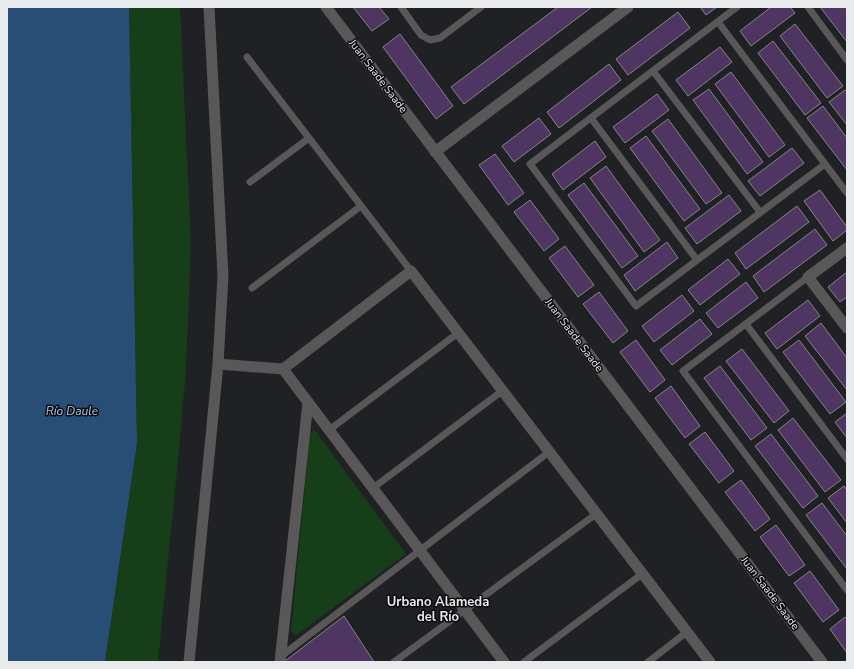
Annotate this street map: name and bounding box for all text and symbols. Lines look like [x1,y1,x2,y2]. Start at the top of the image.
street label: Juan Saade Saade [345,35,411,116]
street label: Juan Saade Saade [541,294,607,375]
water label: Río Daule [46,403,99,419]
street label: Juan Saade Saade [737,552,803,633]
district label: Urbano Alameda del Río [387,593,489,626]

